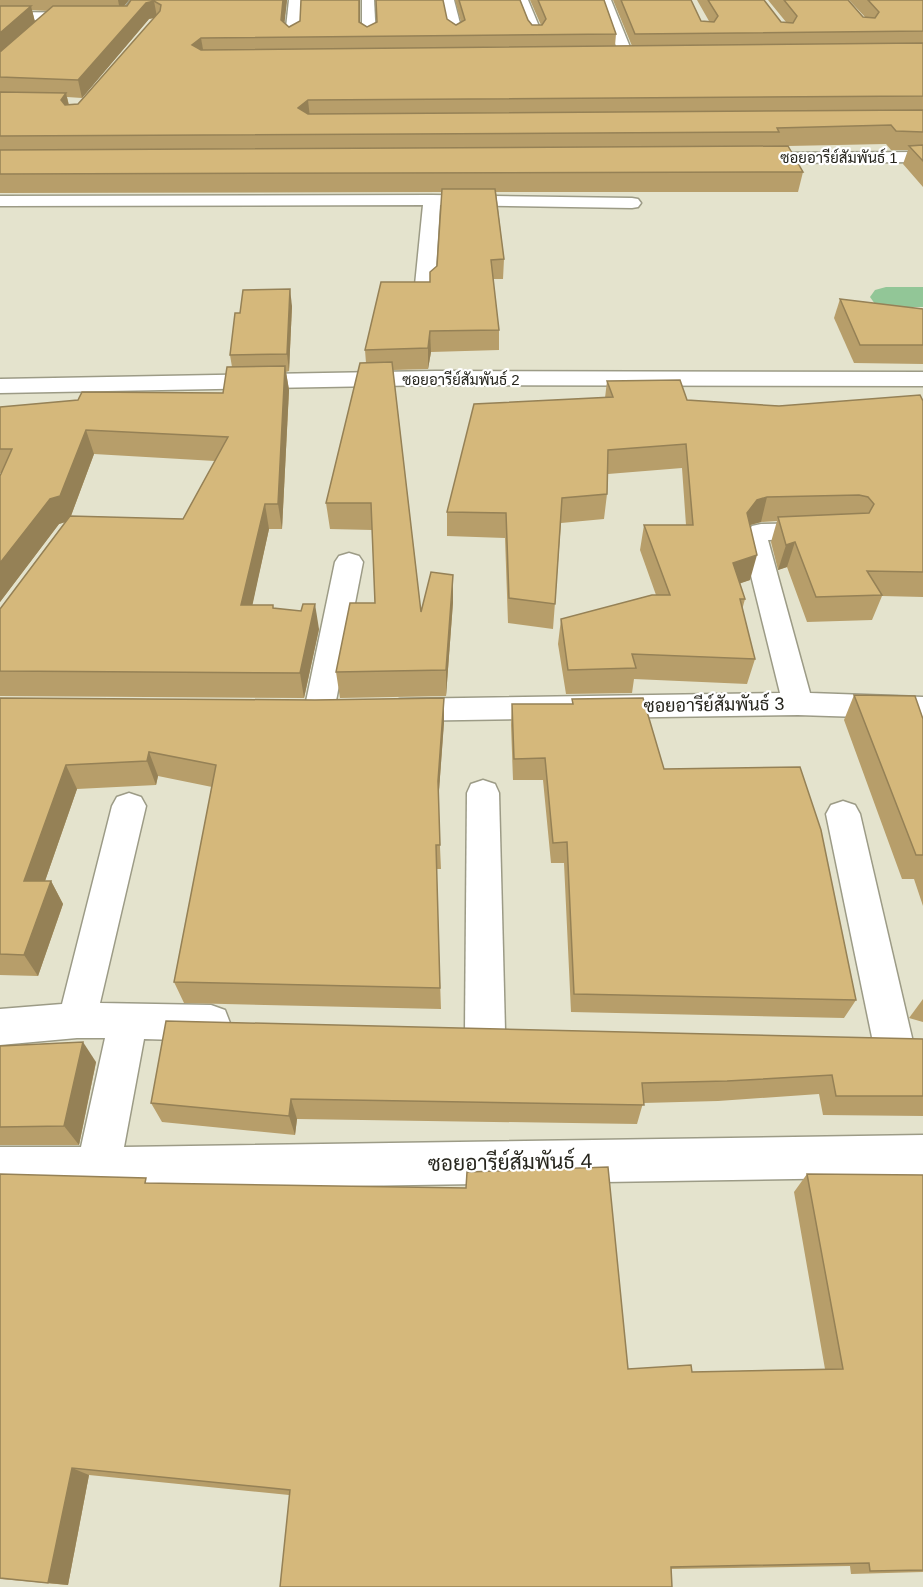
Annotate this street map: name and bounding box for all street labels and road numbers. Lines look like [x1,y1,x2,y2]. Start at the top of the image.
street label: ซอยอารีย์สัมพันธ์ 1 [780,148,898,166]
street label: ซอยอารีย์สัมพันธ์ 2 [402,370,520,388]
street label: ซอยอารีย์สัมพันธ์ 3 [643,691,785,716]
street label: ซอยอารีย์สัมพันธ์ 4 [428,1147,593,1175]

